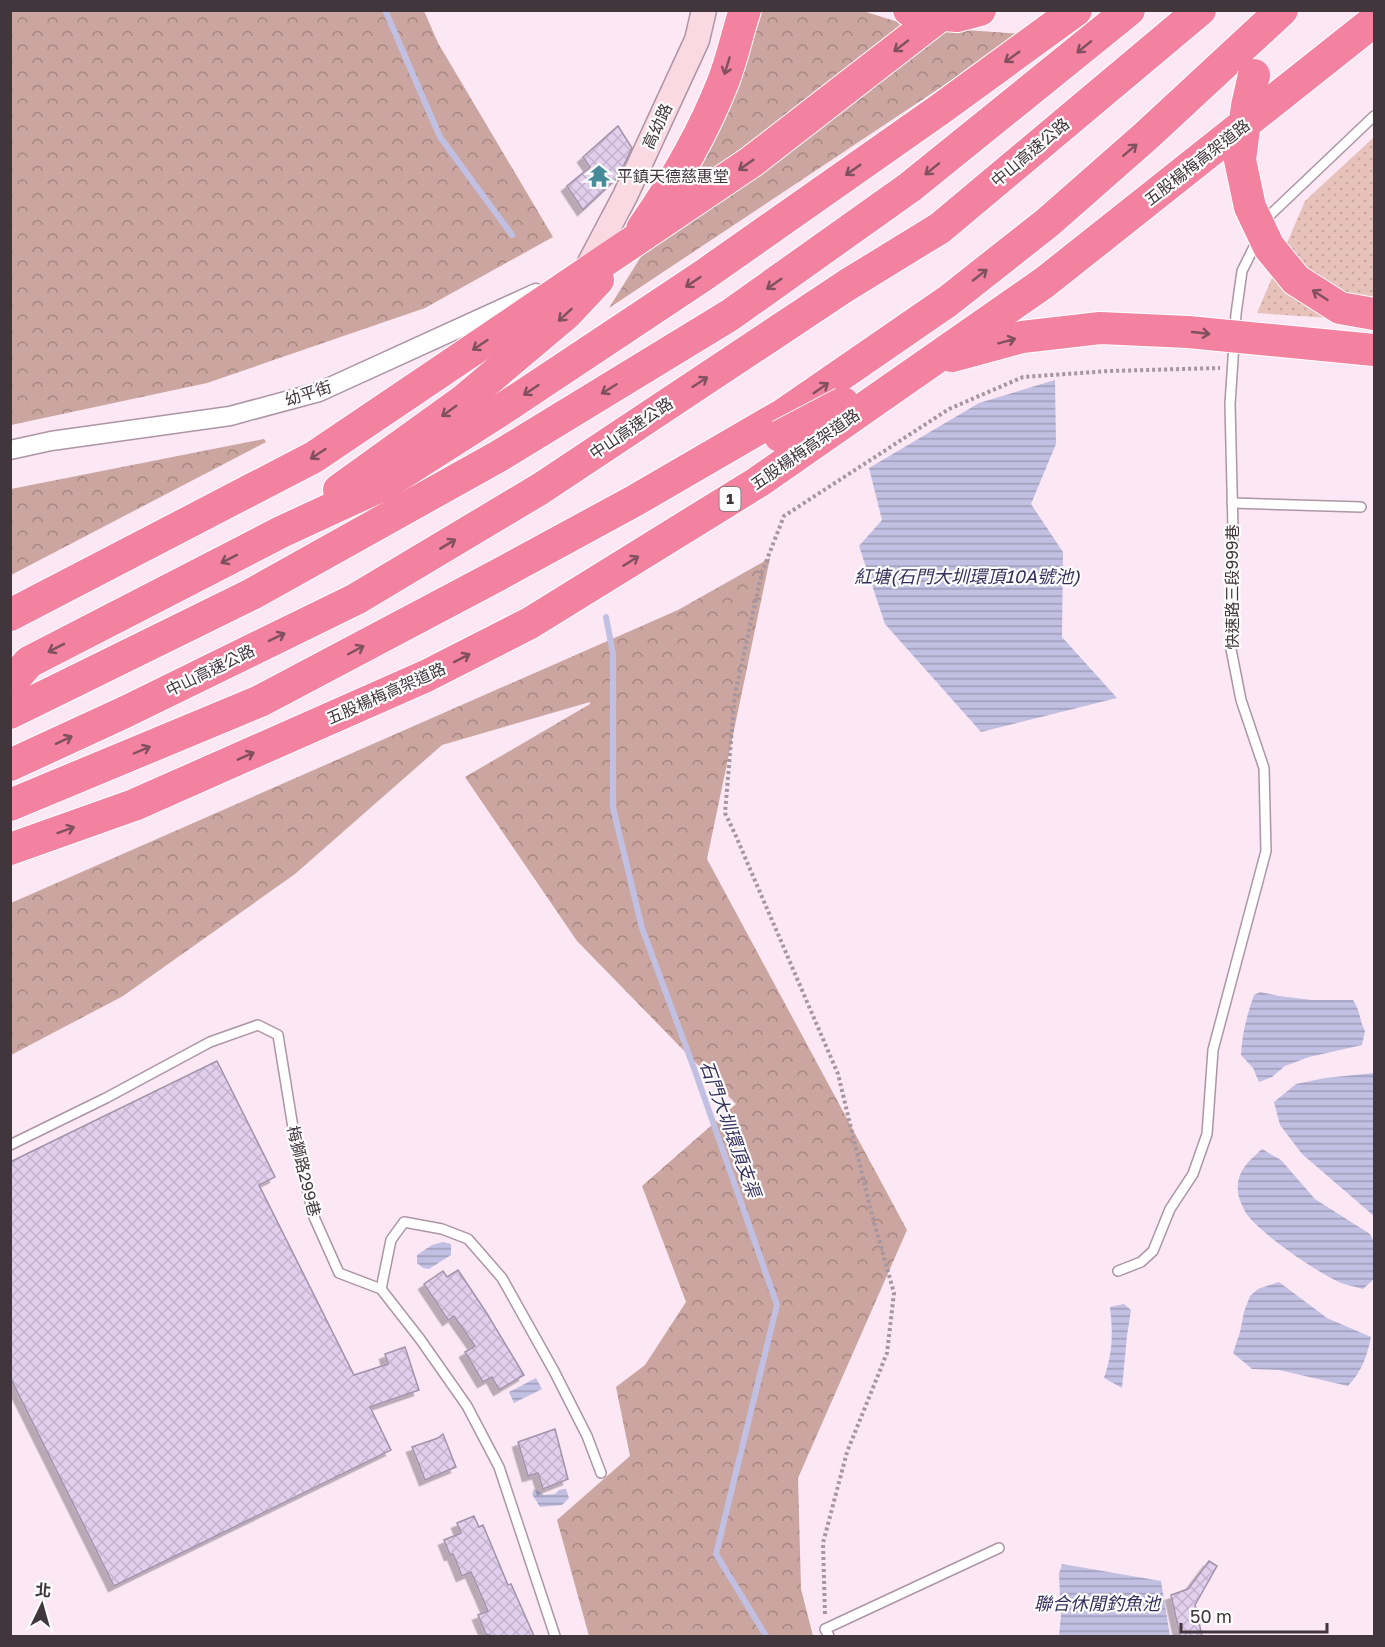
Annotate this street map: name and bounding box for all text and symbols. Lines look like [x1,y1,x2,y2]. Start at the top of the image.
one-way arrow [893,40,909,53]
one-way arrow [1076,41,1092,54]
one-way arrow [1005,51,1021,63]
one-way arrow [721,56,732,75]
street label: 高幼路 [638,100,676,152]
street label: 中山高速公路 [987,113,1073,191]
street label: 五股楊梅高架道路 [1140,115,1254,209]
one-way arrow [1122,144,1138,157]
one-way arrow [738,159,755,171]
temple icon: 平鎮天德慈惠堂 [586,163,612,189]
one-way arrow [924,163,940,176]
one-way arrow [846,164,862,176]
place label: 平鎮天德慈惠堂 [617,166,729,186]
one-way arrow [972,269,988,282]
one-way arrow [686,276,702,288]
one-way arrow [766,277,782,290]
one-way arrow [1312,289,1329,301]
one-way arrow [557,308,572,322]
one-way arrow [1191,328,1211,339]
one-way arrow [997,334,1016,346]
one-way arrow [472,339,489,351]
one-way arrow [692,375,709,388]
street label: 幼平街 [282,376,334,410]
one-way arrow [601,382,618,395]
one-way arrow [813,382,829,394]
one-way arrow [523,384,540,396]
street label: 中山高速公路 [586,393,676,463]
street label: 五股楊梅高架道路 [747,404,863,494]
one-way arrow [441,405,457,417]
one-way arrow [310,447,327,460]
road number: 1 [720,487,740,511]
street label: 快速路三段999巷 [1222,524,1242,650]
one-way arrow [439,537,456,549]
one-way arrow [221,553,238,565]
one-way arrow [622,554,639,566]
water label: 紅塘(石門大圳環頂10A號池) [854,565,1080,587]
one-way arrow [268,631,286,643]
street label: 中山高速公路 [162,640,258,700]
one-way arrow [47,643,65,655]
one-way arrow [347,644,365,655]
one-way arrow [452,652,470,663]
street label: 五股楊梅高架道路 [323,658,449,728]
one-way arrow [54,734,72,746]
one-way arrow [132,744,151,755]
one-way arrow [236,749,254,761]
one-way arrow [56,823,74,834]
water label: 石門大圳環頂支渠 [696,1057,767,1203]
street label: 梅獅路299巷 [283,1124,325,1218]
north arrow [12,1575,72,1635]
text: 北 [34,1579,52,1601]
water label: 聯合休閒釣魚池 [1034,1592,1162,1614]
scale bar [1181,1596,1326,1634]
text: 50 m [1190,1605,1232,1627]

